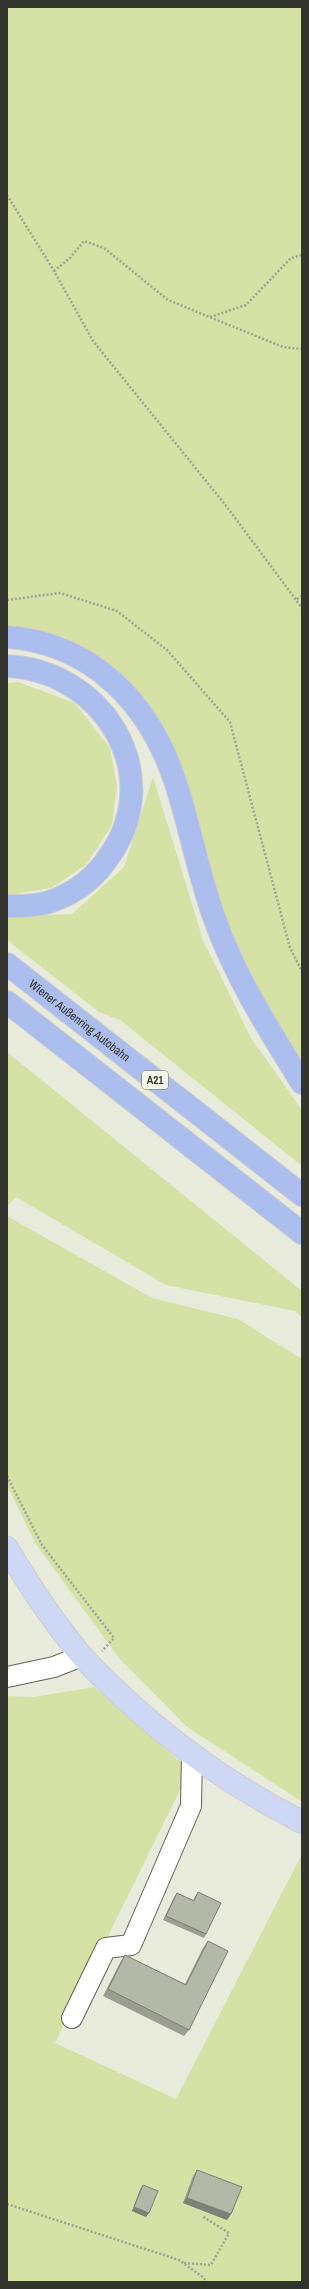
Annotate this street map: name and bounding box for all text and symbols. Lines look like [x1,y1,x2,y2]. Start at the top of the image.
street label: Wiener Außenring Autobahn [26,976,133,1065]
road number: A21 [142,1071,168,1089]

